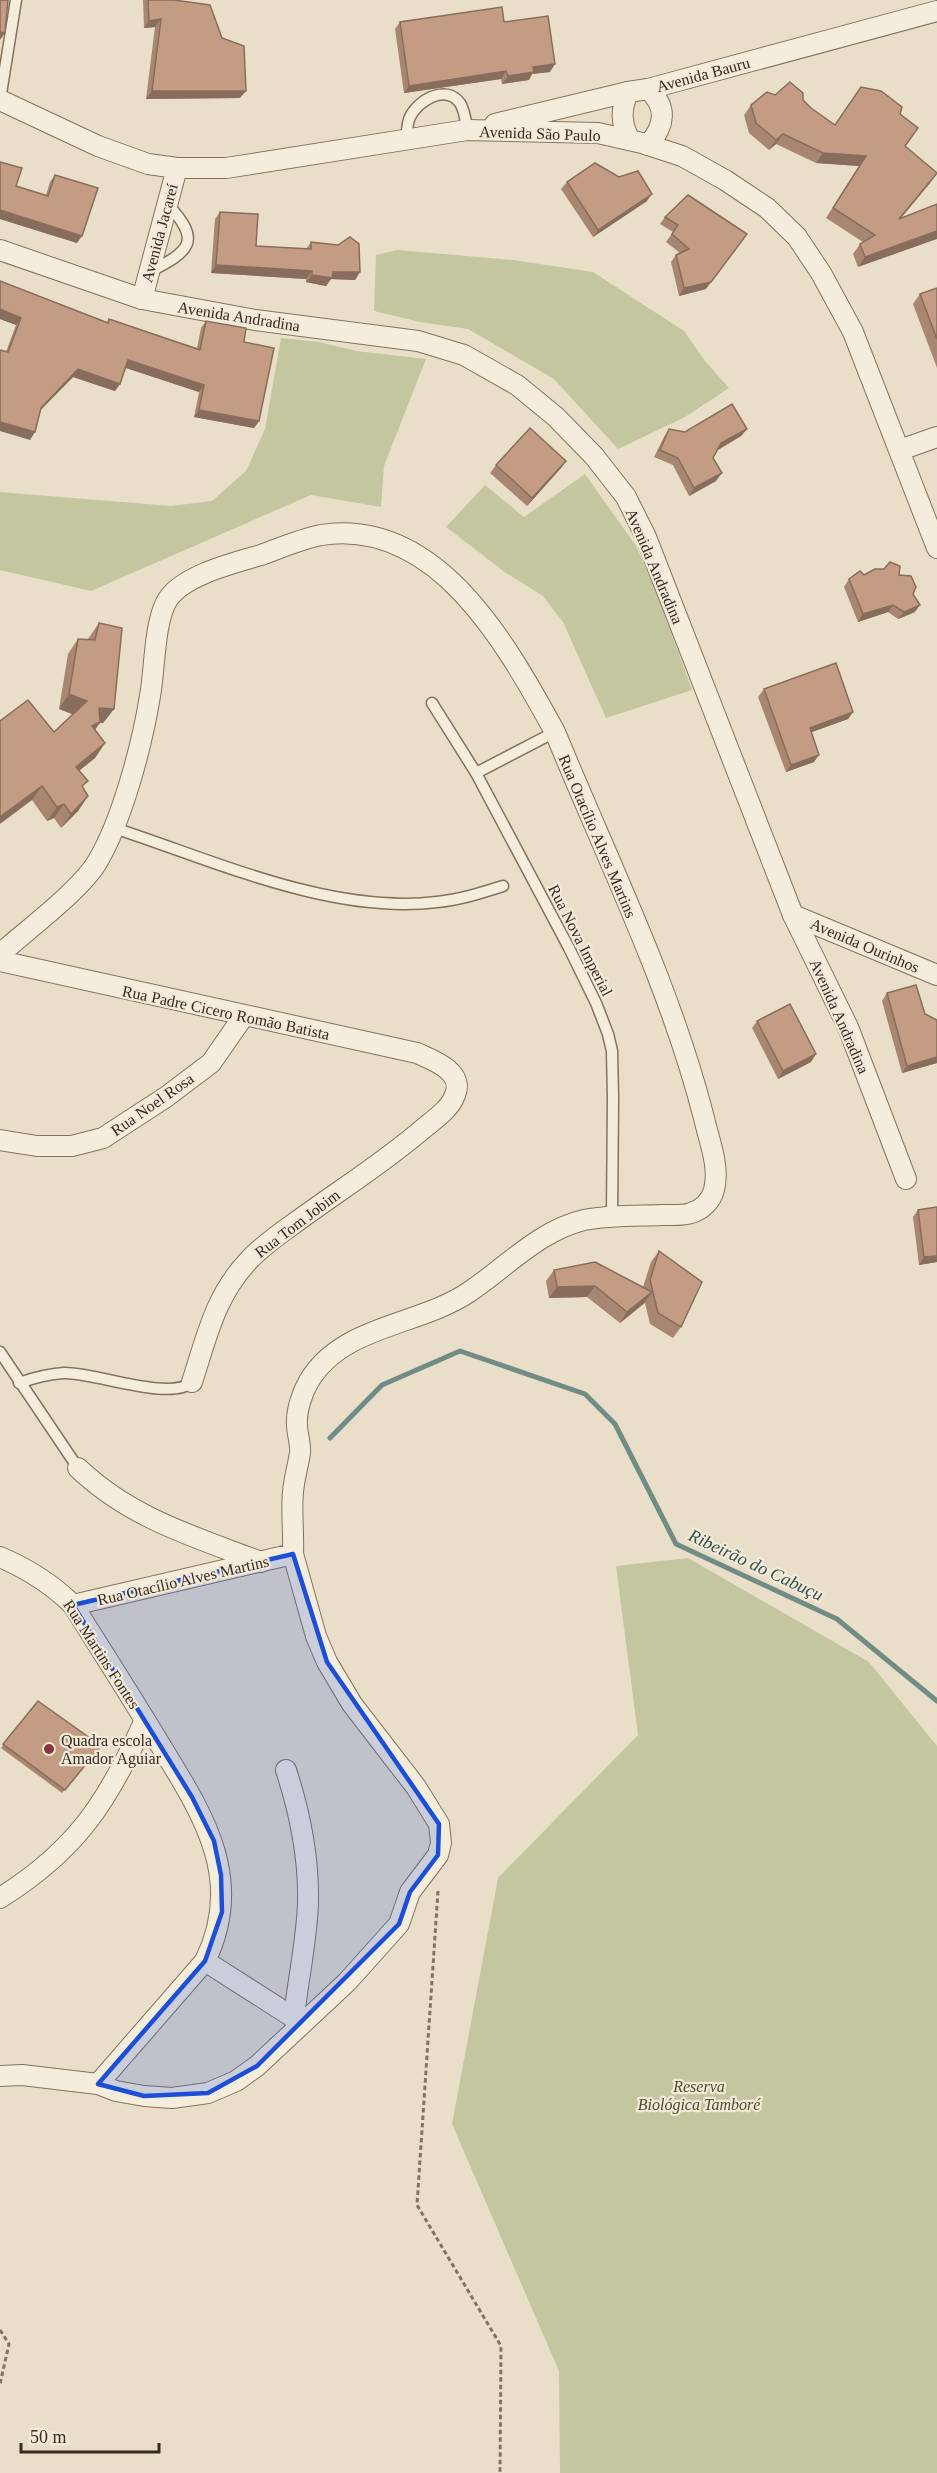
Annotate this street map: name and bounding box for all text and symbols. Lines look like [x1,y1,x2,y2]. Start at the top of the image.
street label: Avenida Bauru [655,54,752,95]
street label: Avenida São Paulo [479,123,601,144]
street label: Avenida Jacareí [138,181,181,284]
street label: Avenida Andradina [177,298,301,335]
street label: Avenida Andradina [623,506,687,626]
street label: Rua Otacílio Alves Martins [555,752,640,920]
street label: Rua Nova Imperial [544,882,616,1000]
street label: Avenida Ourinhos [808,915,922,976]
street label: Avenida Andradina [807,956,872,1076]
street label: Rua Padre Cicero Romão Batista [121,982,331,1043]
street label: Rua Noel Rosa [108,1070,197,1139]
street label: Rua Tom Jobim [252,1186,343,1261]
water label: Ribeirão do Cabuçu [685,1525,826,1605]
street label: Rua Otacílio Alves Martins [96,1552,271,1609]
street label: Rua Martins Fontes [60,1597,143,1712]
place label: Quadra escola Amador Aguiar [61,1732,162,1768]
marker: Quadra escola Amador Aguiar [42,1742,56,1756]
park label: Reserva Biológica Tamboré [638,2078,761,2114]
scale bar [21,2416,159,2454]
text: 50 m [30,2427,67,2447]

